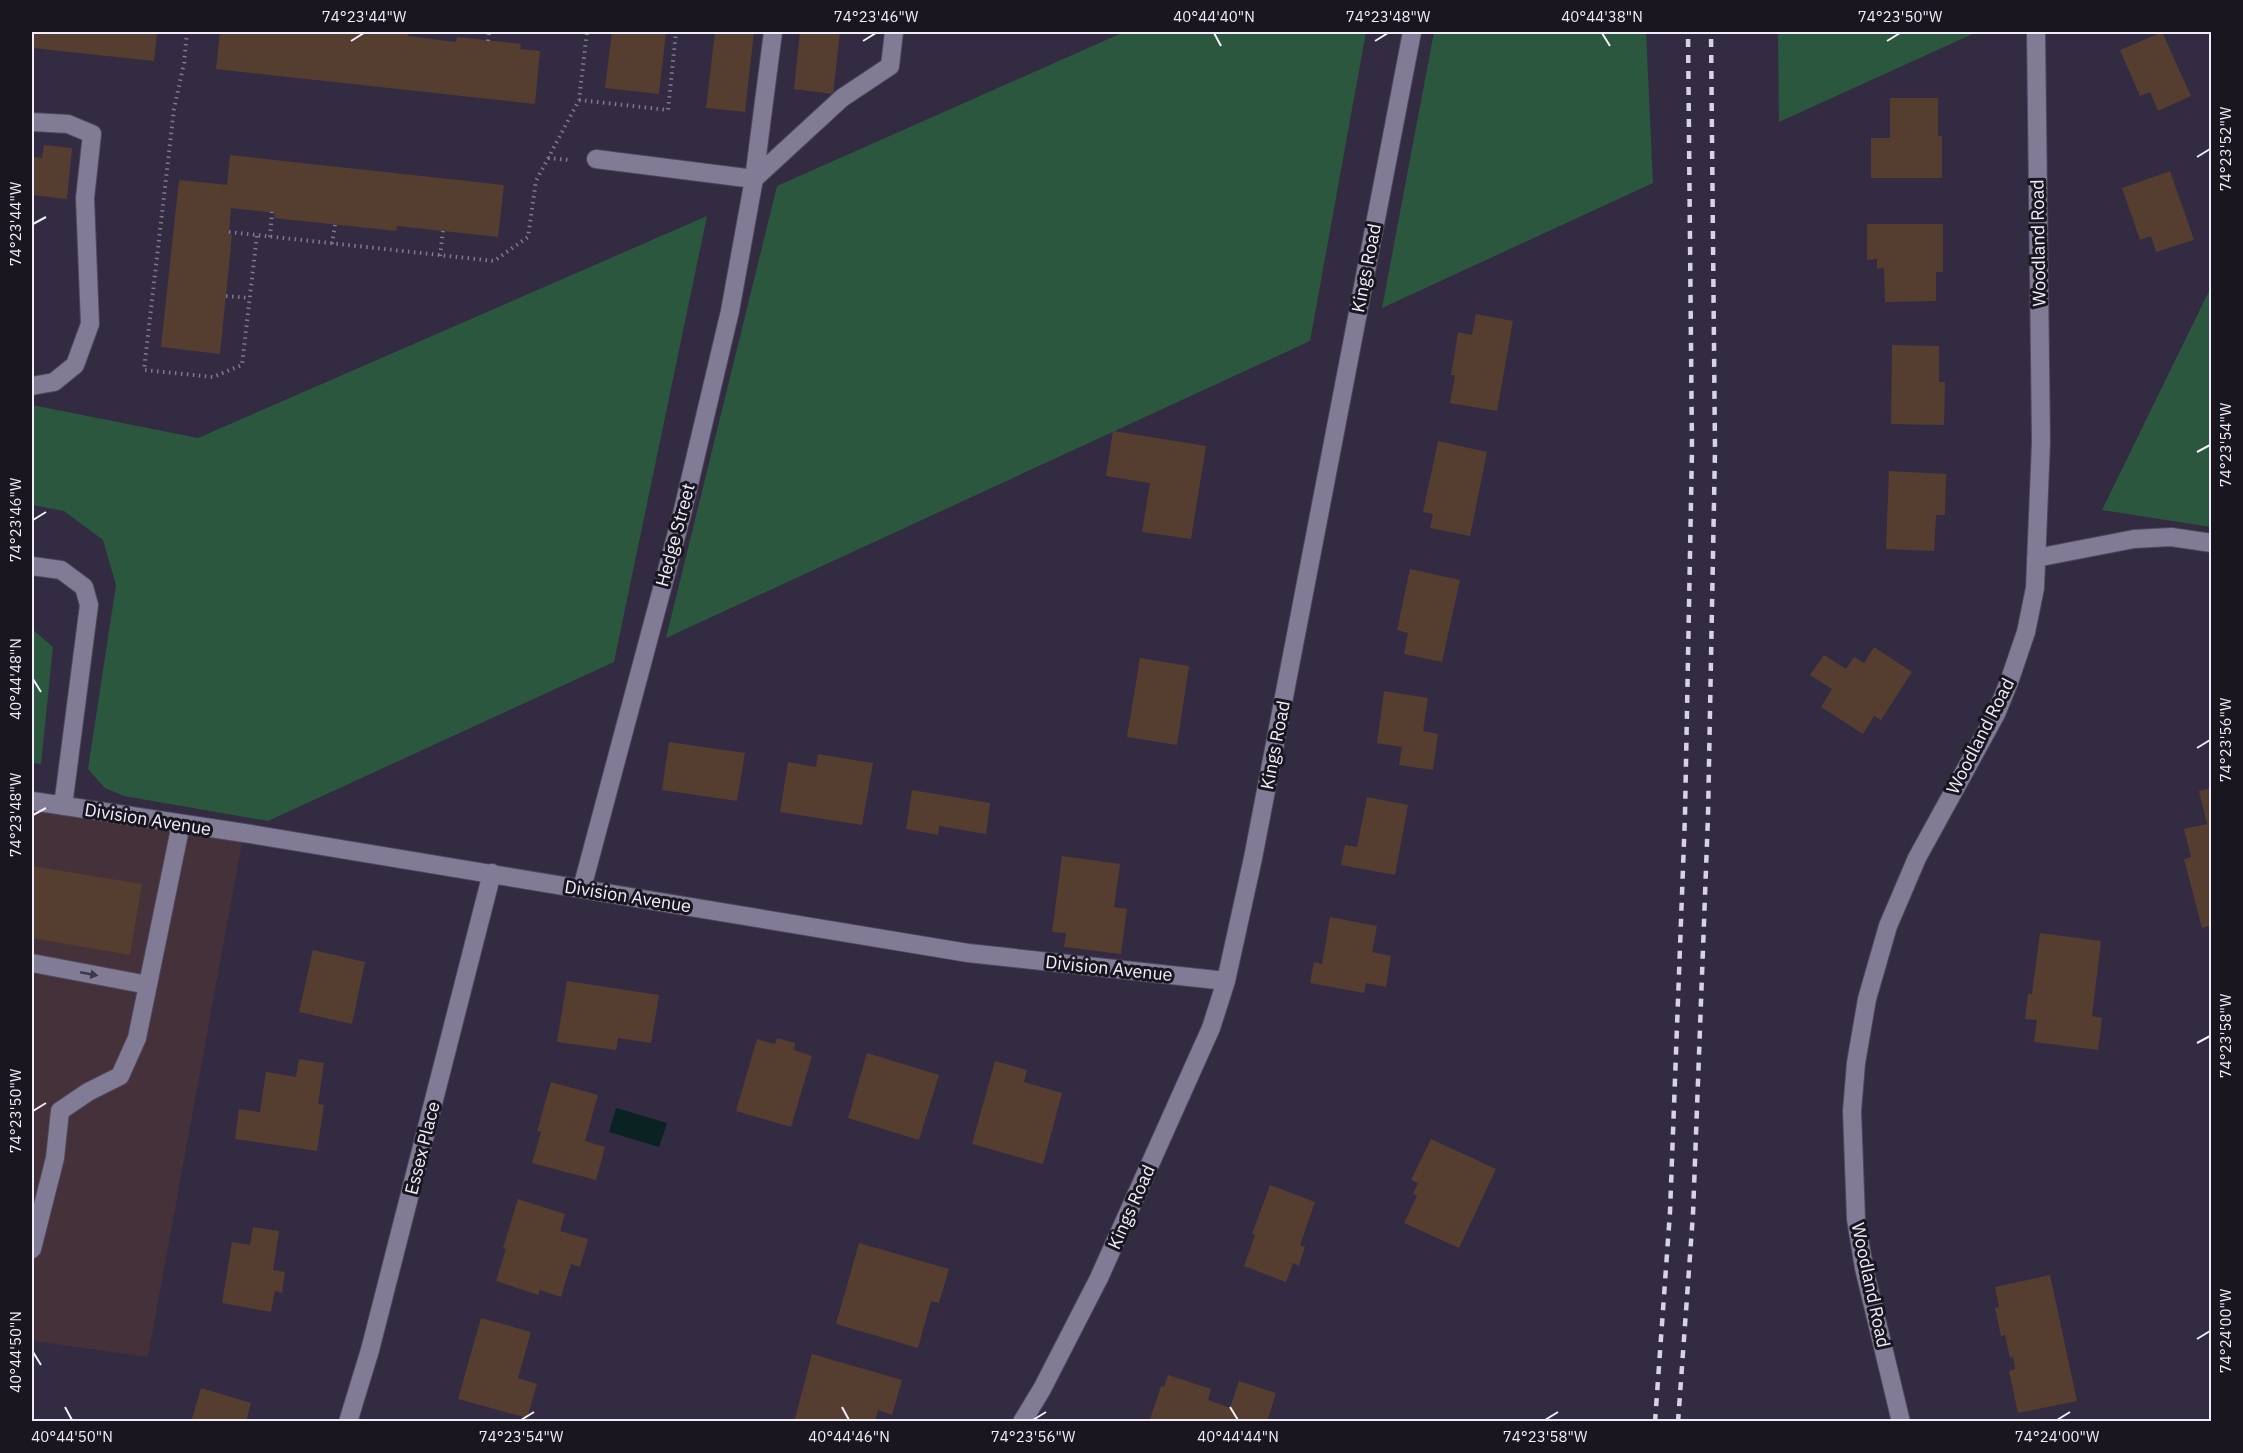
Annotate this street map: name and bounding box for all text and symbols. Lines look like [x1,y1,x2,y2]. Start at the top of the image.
text: 74°23'44"W [322,7,407,26]
text: 74°23'46"W [834,7,919,26]
text: 40°44'40"N [1173,7,1255,26]
text: 74°23'48"W [1346,7,1431,26]
text: 40°44'38"N [1561,7,1643,26]
text: 74°23'50"W [1858,7,1943,26]
text: 74°23'52"W [2216,106,2235,191]
street label: Woodland Road [2025,179,2051,307]
text: 74°23'44"W [6,181,25,266]
street label: Kings Road [1346,222,1386,314]
text: 74°23'54"W [2216,402,2235,487]
text: 74°23'46"W [6,477,25,562]
street label: Hedge Street [650,481,700,589]
text: 40°44'48"N [6,638,25,720]
street label: Woodland Road [1941,674,2019,798]
text: 74°23'56"W [2216,697,2235,782]
street label: Kings Road [1255,699,1295,791]
text: 74°23'48"W [6,772,25,857]
street label: Division Avenue [83,798,213,840]
street label: Division Avenue [563,875,693,917]
street label: Division Avenue [1044,950,1174,986]
one-way arrow [80,970,99,979]
text: 74°23'58"W [2216,993,2235,1078]
text: 74°23'50"W [6,1068,25,1153]
street label: Essex Place [399,1099,445,1197]
street label: Kings Road [1102,1161,1160,1253]
street label: Woodland Road [1847,1220,1895,1350]
text: 74°24'00"W [2216,1288,2235,1373]
text: 40°44'50"N [6,1311,25,1393]
text: 40°44'50"N [31,1427,113,1446]
text: 74°23'54"W [479,1427,564,1446]
text: 40°44'46"N [808,1427,890,1446]
text: 74°23'56"W [991,1427,1076,1446]
text: 40°44'44"N [1197,1427,1279,1446]
text: 74°23'58"W [1503,1427,1588,1446]
text: 74°24'00"W [2015,1427,2100,1446]

